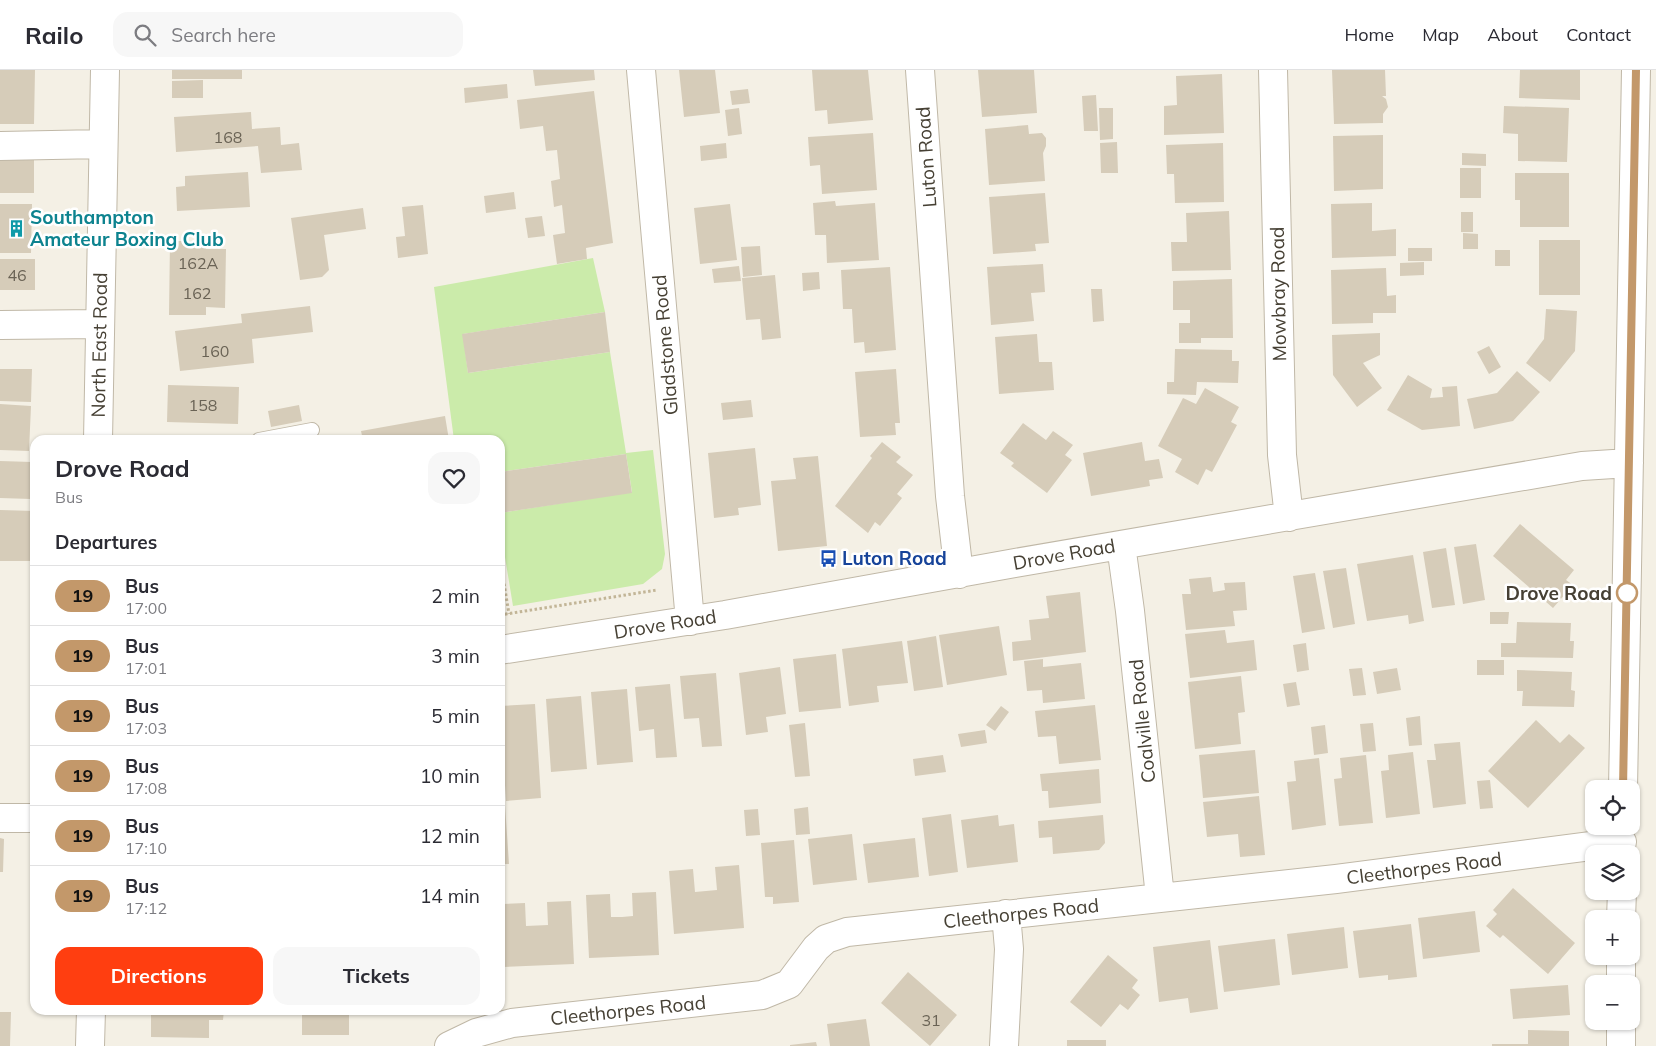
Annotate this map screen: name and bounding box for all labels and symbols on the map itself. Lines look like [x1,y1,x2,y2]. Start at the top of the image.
street label: Luton Road [910,106,942,208]
house number: 168 [214,127,242,147]
place label: Southampton Amateur Boxing Club [30,205,224,251]
building icon: Southampton Amateur Boxing Club [6,218,26,238]
street label: Mowbray Road [1265,226,1291,362]
house number: 162A [178,253,219,273]
house number: 46 [7,265,27,285]
street label: North East Road [86,272,112,418]
street label: Gladstone Road [647,274,683,416]
house number: 162 [183,283,211,303]
house number: 160 [201,341,229,361]
house number: 158 [189,395,217,415]
street label: Drove Road [1011,533,1117,575]
place label: Luton Road [842,546,947,570]
bus stop icon: Luton Road [818,548,838,568]
place label: Drove Road [1505,581,1612,605]
marker: Drove Road [1616,582,1638,604]
street label: Drove Road [612,604,718,644]
street label: Coalville Road [1124,658,1160,784]
street label: Cleethorpes Road [1345,847,1503,889]
street label: Cleethorpes Road [942,893,1100,933]
street label: Cleethorpes Road [549,990,707,1030]
house number: 31 [921,1010,941,1030]

